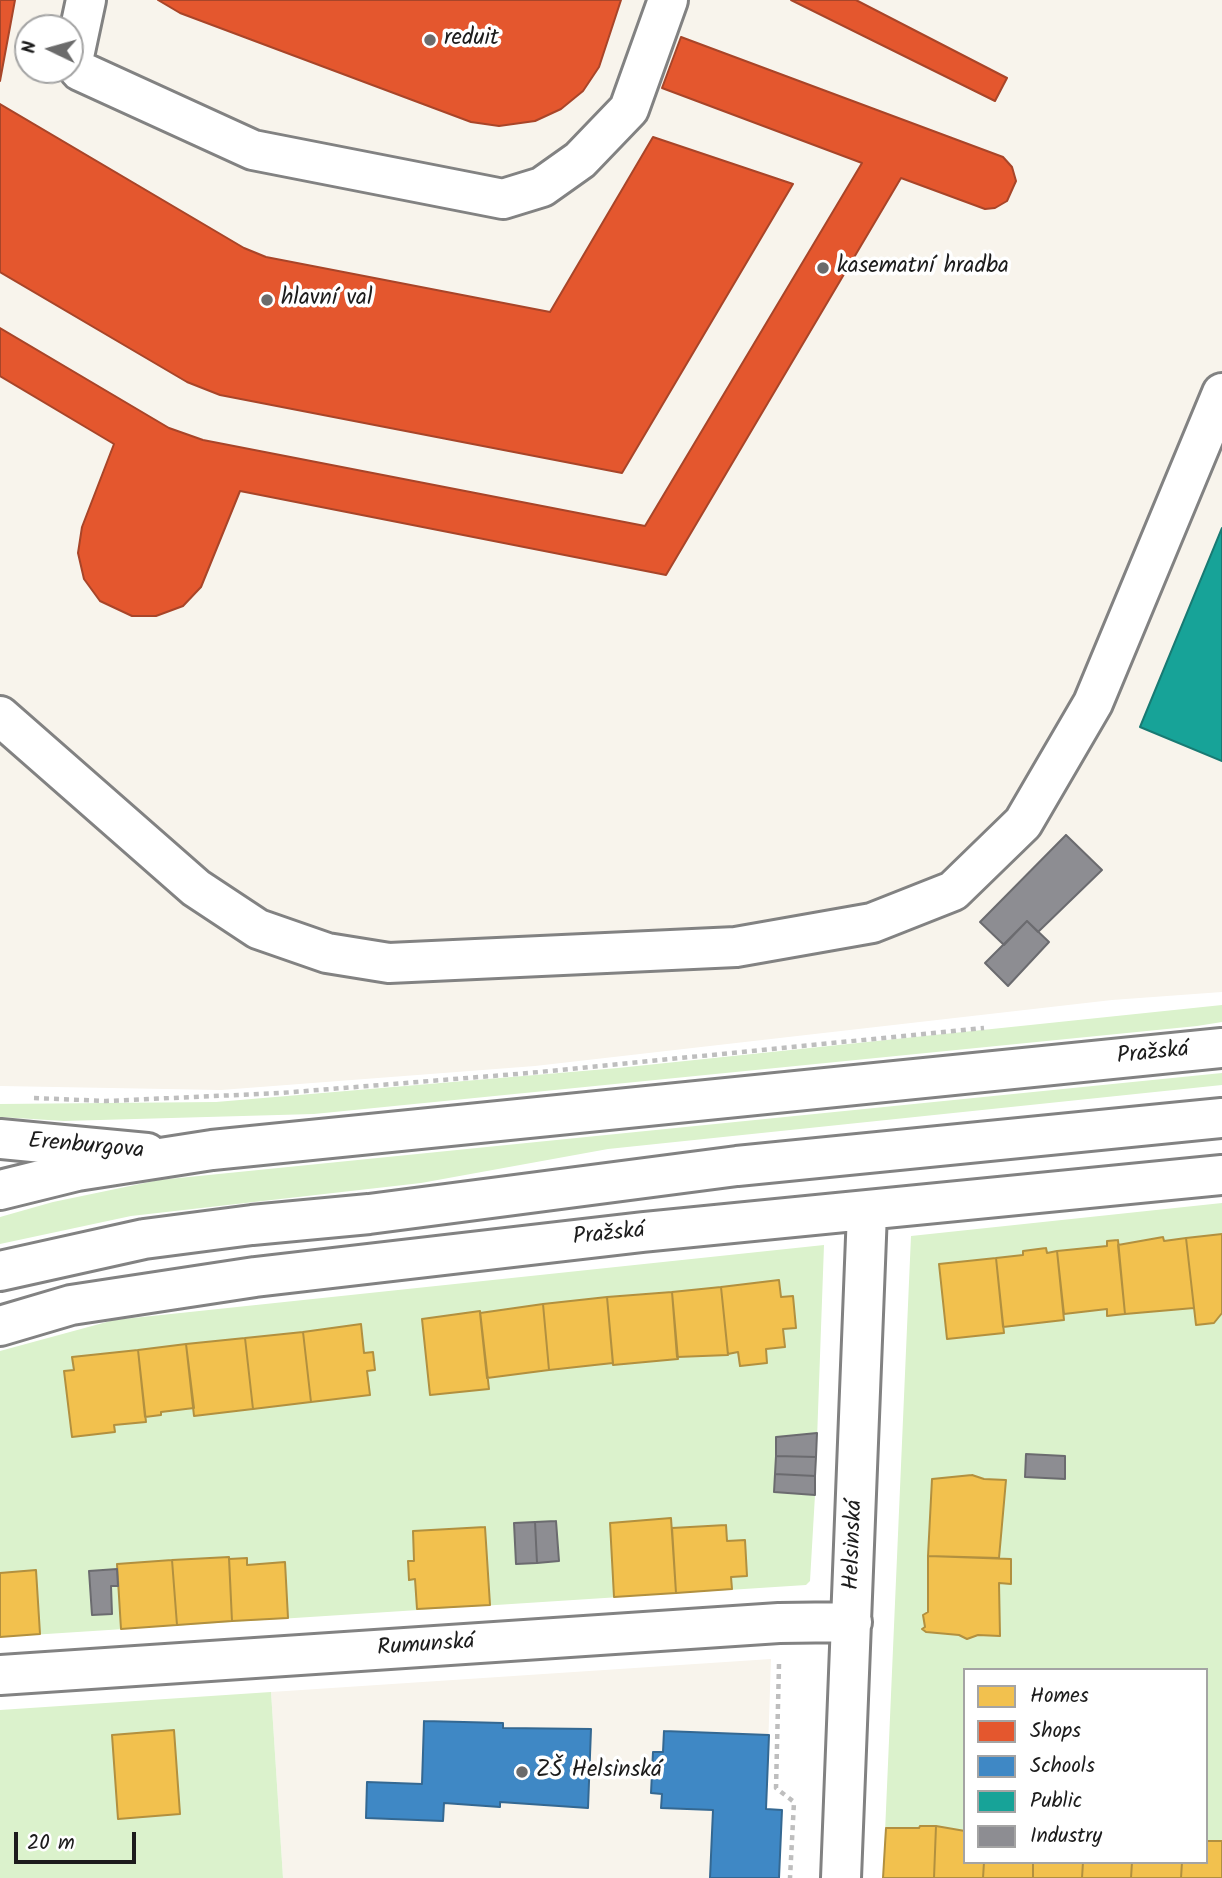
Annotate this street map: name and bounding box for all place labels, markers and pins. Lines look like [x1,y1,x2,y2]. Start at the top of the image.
place label: reduit [444,26,499,54]
marker: reduit [422,32,438,48]
place label: kasematní hradba [837,254,1009,282]
marker: kasematní hradba [815,260,831,276]
place label: hlavní val [281,286,373,314]
marker: hlavní val [259,292,275,308]
place label: ZŠ Helsinská [536,1758,662,1786]
marker: ZŠ Helsinská [514,1764,530,1780]

